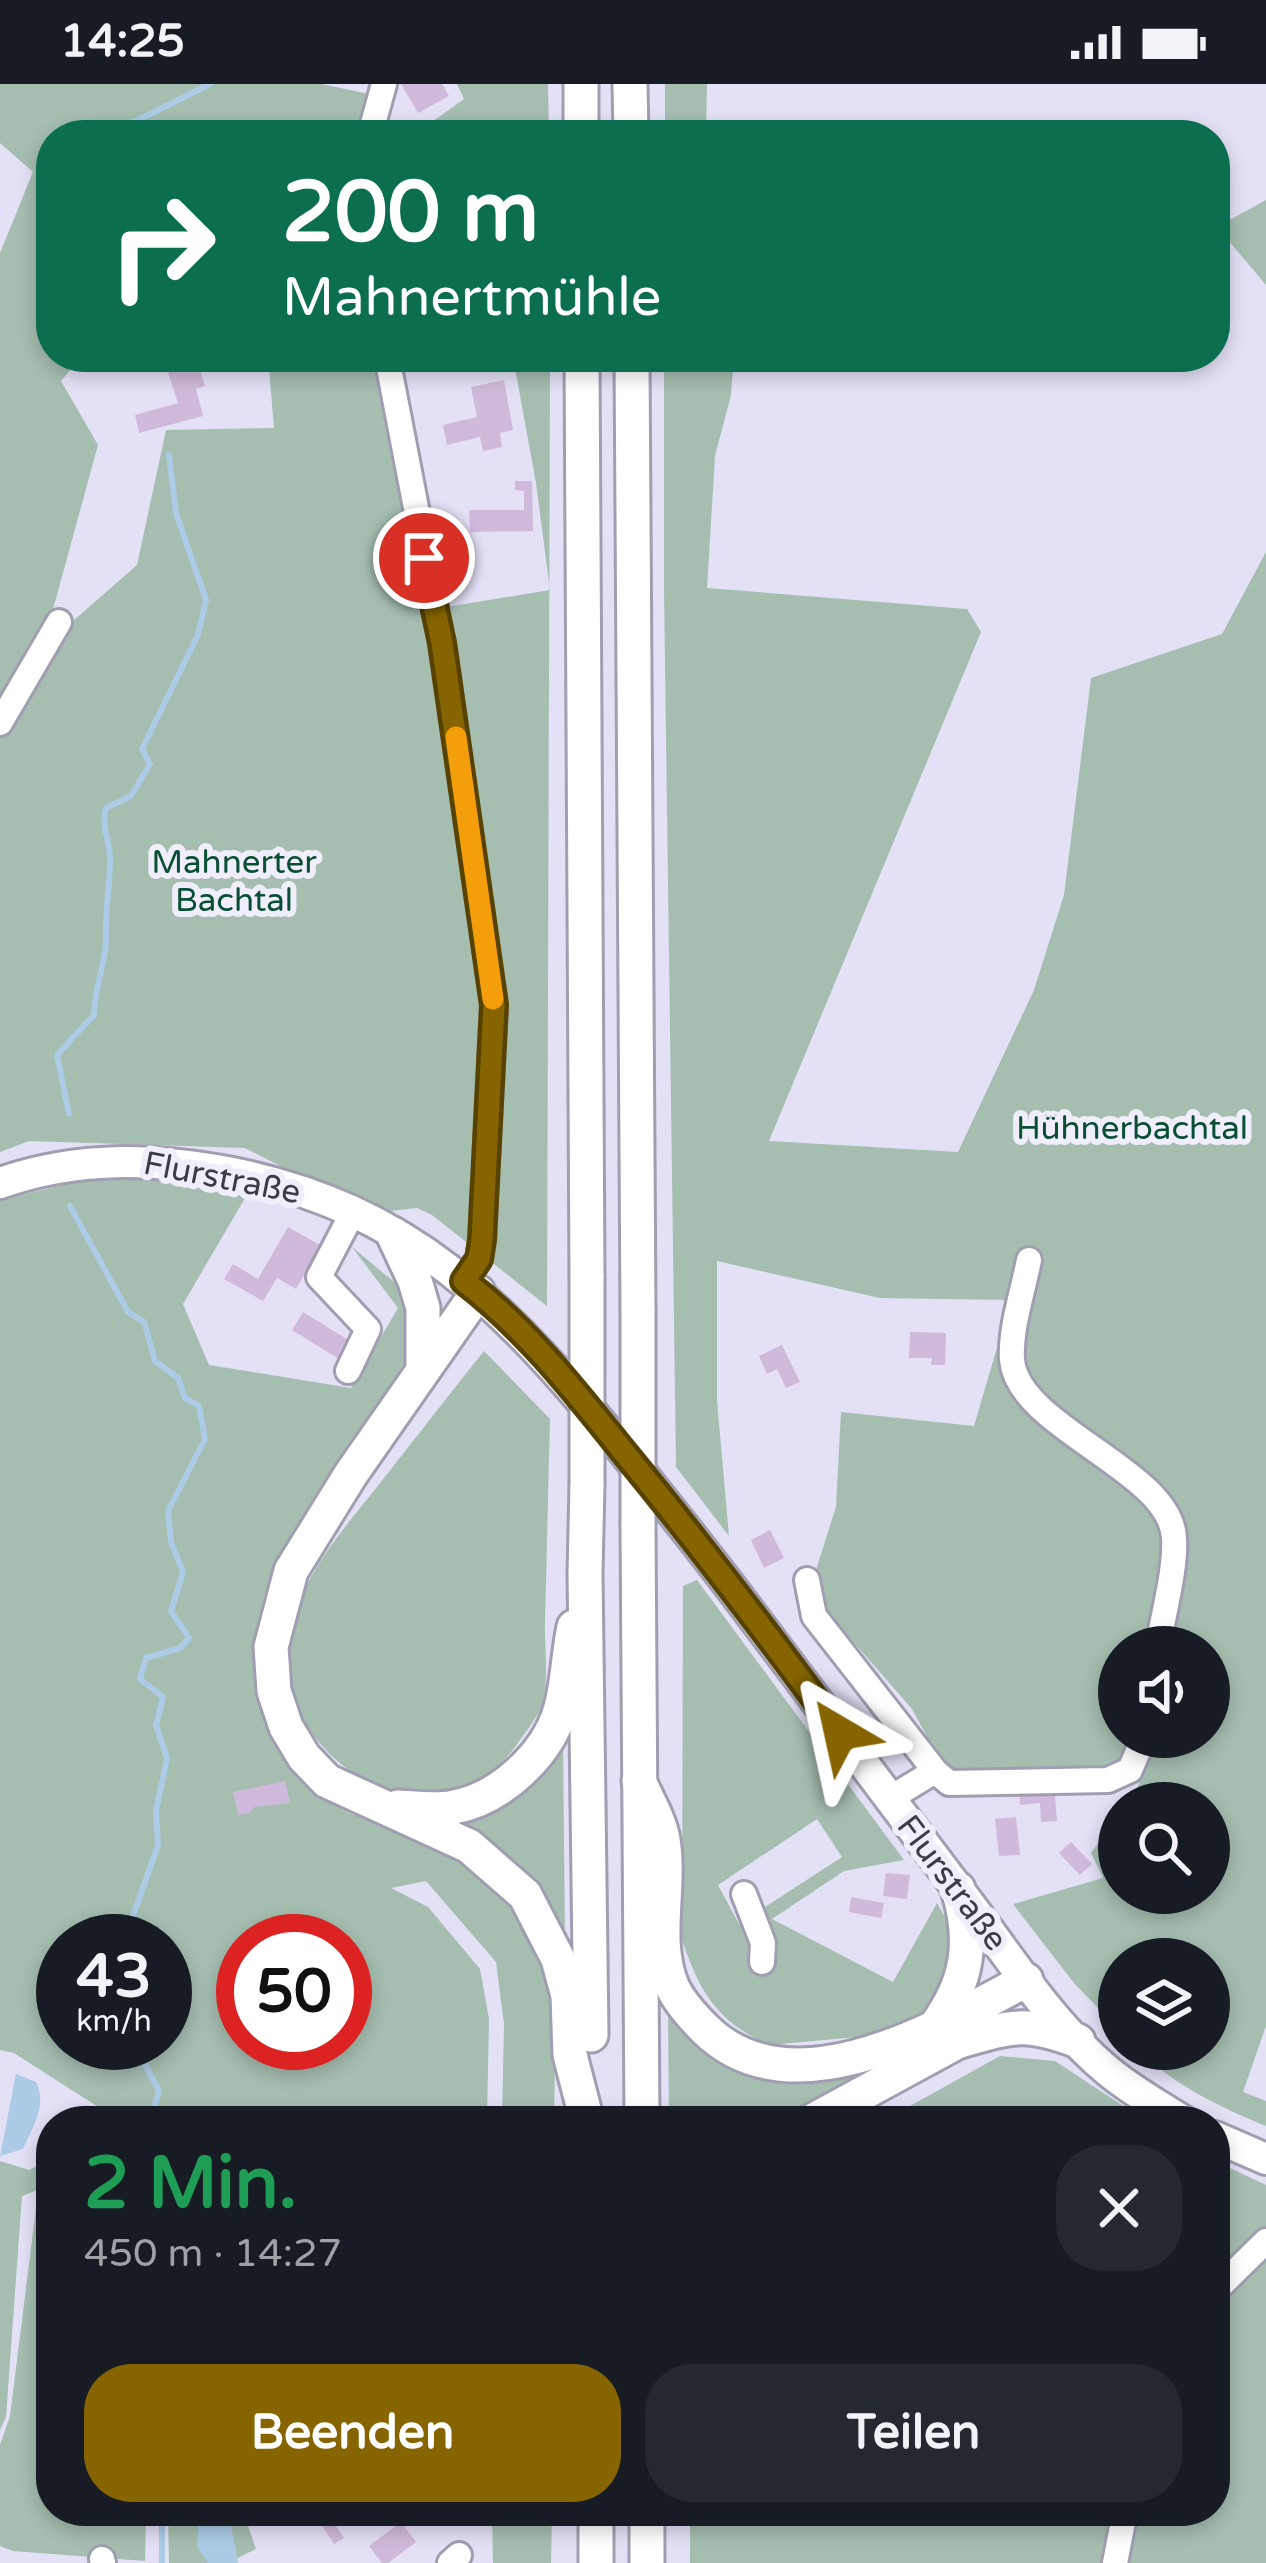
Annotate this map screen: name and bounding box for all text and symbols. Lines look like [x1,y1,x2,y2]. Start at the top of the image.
text: 14:25 [60,15,185,69]
text: 200 m [282,163,539,264]
icon: right [84,168,240,324]
text: Mahnertmühle [282,265,661,330]
pin [373,507,475,609]
icon: arrive [391,525,457,591]
park label: Mahnerter Bachtal [151,843,317,920]
park label: Hühnerbachtal [1016,1109,1248,1148]
street label: Flurstraße [140,1144,304,1212]
map controls [1098,1626,1230,2070]
button: sound [1098,1626,1230,1758]
position arrow [777,1670,903,1796]
button: search [1098,1782,1230,1914]
street label: Flurstraße [889,1808,1015,1958]
speed limit sign: 50 [216,1914,372,2070]
button: layers [1098,1938,1230,2070]
text: 43 [76,1941,152,2013]
text: km/h [76,2003,152,2040]
text: 2 Min. [84,2141,297,2228]
button: close [1056,2145,1182,2271]
text: 450 m · 14:27 [84,2230,342,2277]
button: Beenden [84,2364,621,2502]
button: Teilen [645,2364,1182,2502]

